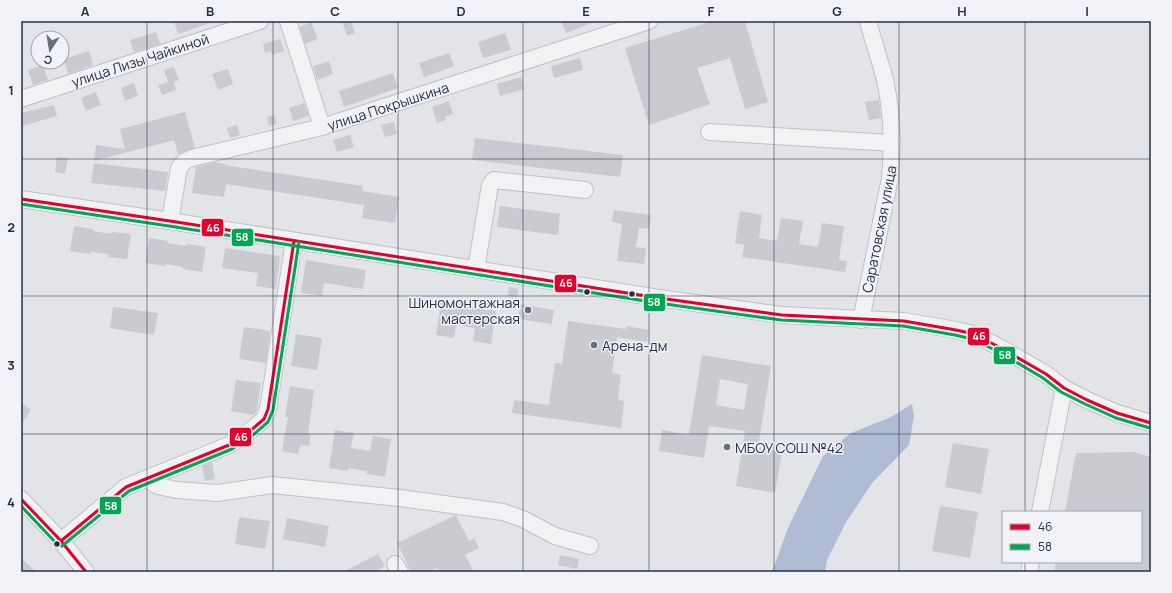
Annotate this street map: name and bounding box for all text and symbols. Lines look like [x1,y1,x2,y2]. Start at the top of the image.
text: A [81,2,90,20]
text: B [206,2,214,20]
text: C [330,2,340,20]
text: D [456,2,466,20]
text: E [582,2,590,20]
text: F [708,2,715,20]
text: G [832,2,842,20]
text: H [957,2,967,20]
text: I [1085,2,1089,20]
street label: улица Лизы Чайкиной [69,29,211,91]
north arrow [30,30,70,70]
text: С [42,52,53,68]
street label: улица Покрышкина [325,77,451,135]
text: 1 [8,81,14,99]
street label: Саратовская улица [857,164,901,294]
text: 2 [7,218,15,236]
line badge: 46 [201,218,224,237]
text: 46 [206,220,220,235]
line badge: 58 [231,228,254,247]
text: 58 [235,229,249,244]
line badge: 46 [554,274,577,293]
text: 46 [559,275,573,290]
unlabelled marker [582,287,592,297]
unlabelled marker [627,289,637,299]
place label: Шиномонтажная мастерская [408,293,520,328]
line badge: 58 [643,293,666,312]
text: 58 [647,294,661,309]
marker: Шиномонтажная мастерская [523,305,533,315]
line badge: 46 [967,327,990,346]
text: 46 [972,328,986,343]
place label: Арена-дм [602,336,667,355]
marker: Арена-дм [589,340,599,350]
line badge: 58 [993,346,1016,365]
text: 58 [998,347,1012,362]
text: 3 [7,356,15,374]
line badge: 46 [229,427,252,447]
text: 46 [234,429,248,444]
place label: МБОУ СОШ №42 [735,438,843,457]
marker: МБОУ СОШ №42 [722,442,732,452]
text: 4 [7,493,15,511]
line badge: 58 [99,496,122,515]
text: 58 [104,498,118,513]
legend [1002,511,1142,563]
text: 46 [1038,518,1053,535]
text: 58 [1038,538,1052,555]
unlabelled marker [52,539,62,549]

